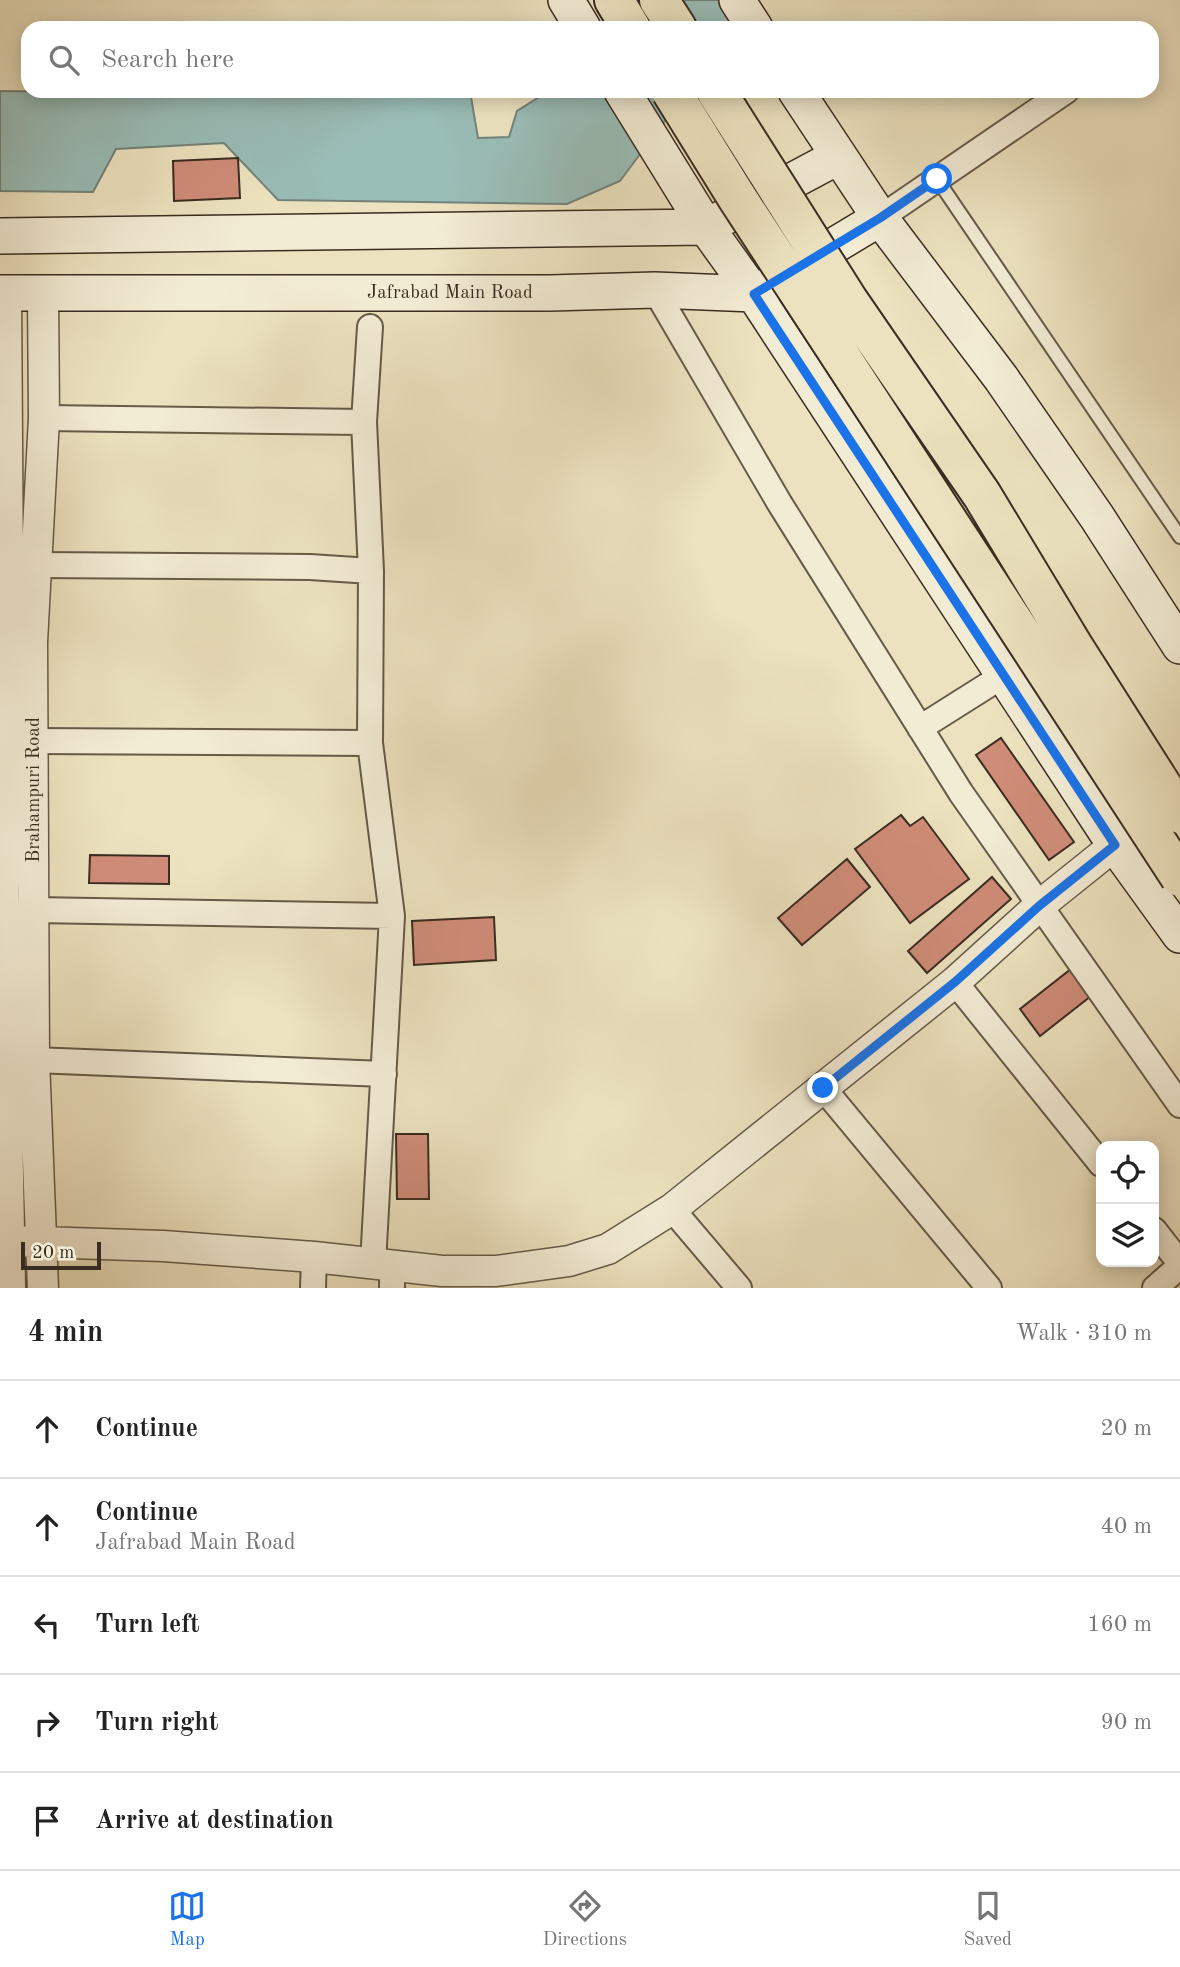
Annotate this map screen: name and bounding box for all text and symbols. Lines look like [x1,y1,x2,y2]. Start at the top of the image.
search box [21,21,1159,98]
icon: search [45,41,83,79]
text: Search here [101,47,234,73]
route start [921,163,952,194]
street label: Jafrabad Main Road [367,284,533,303]
street label: Brahampuri Road [25,717,44,863]
route end [807,1072,838,1103]
map controls [1096,1141,1159,1267]
button: locate [1096,1141,1159,1204]
button: layers [1096,1204,1159,1267]
scale bar [21,1239,102,1271]
text: 20 m [32,1244,74,1263]
text: 4 min [28,1318,103,1348]
text: Walk · 310 m [1016,1322,1152,1345]
icon: ahead [28,1410,66,1448]
text: Continue [95,1416,198,1442]
text: 20 m [1101,1417,1152,1440]
text: Continue [95,1500,198,1526]
icon: ahead [28,1508,66,1546]
text: 40 m [1101,1515,1152,1538]
text: Jafrabad Main Road [95,1531,296,1554]
icon: left [28,1606,66,1644]
text: Turn left [95,1612,200,1638]
text: 160 m [1087,1613,1152,1636]
icon: right [28,1704,66,1742]
text: Turn right [95,1710,218,1736]
text: 90 m [1101,1711,1152,1734]
icon: arrive [28,1802,66,1840]
text: Arrive at destination [95,1808,334,1834]
tab: Map [168,1887,206,1952]
tab: Directions [543,1887,627,1952]
tab: Saved [963,1887,1012,1952]

